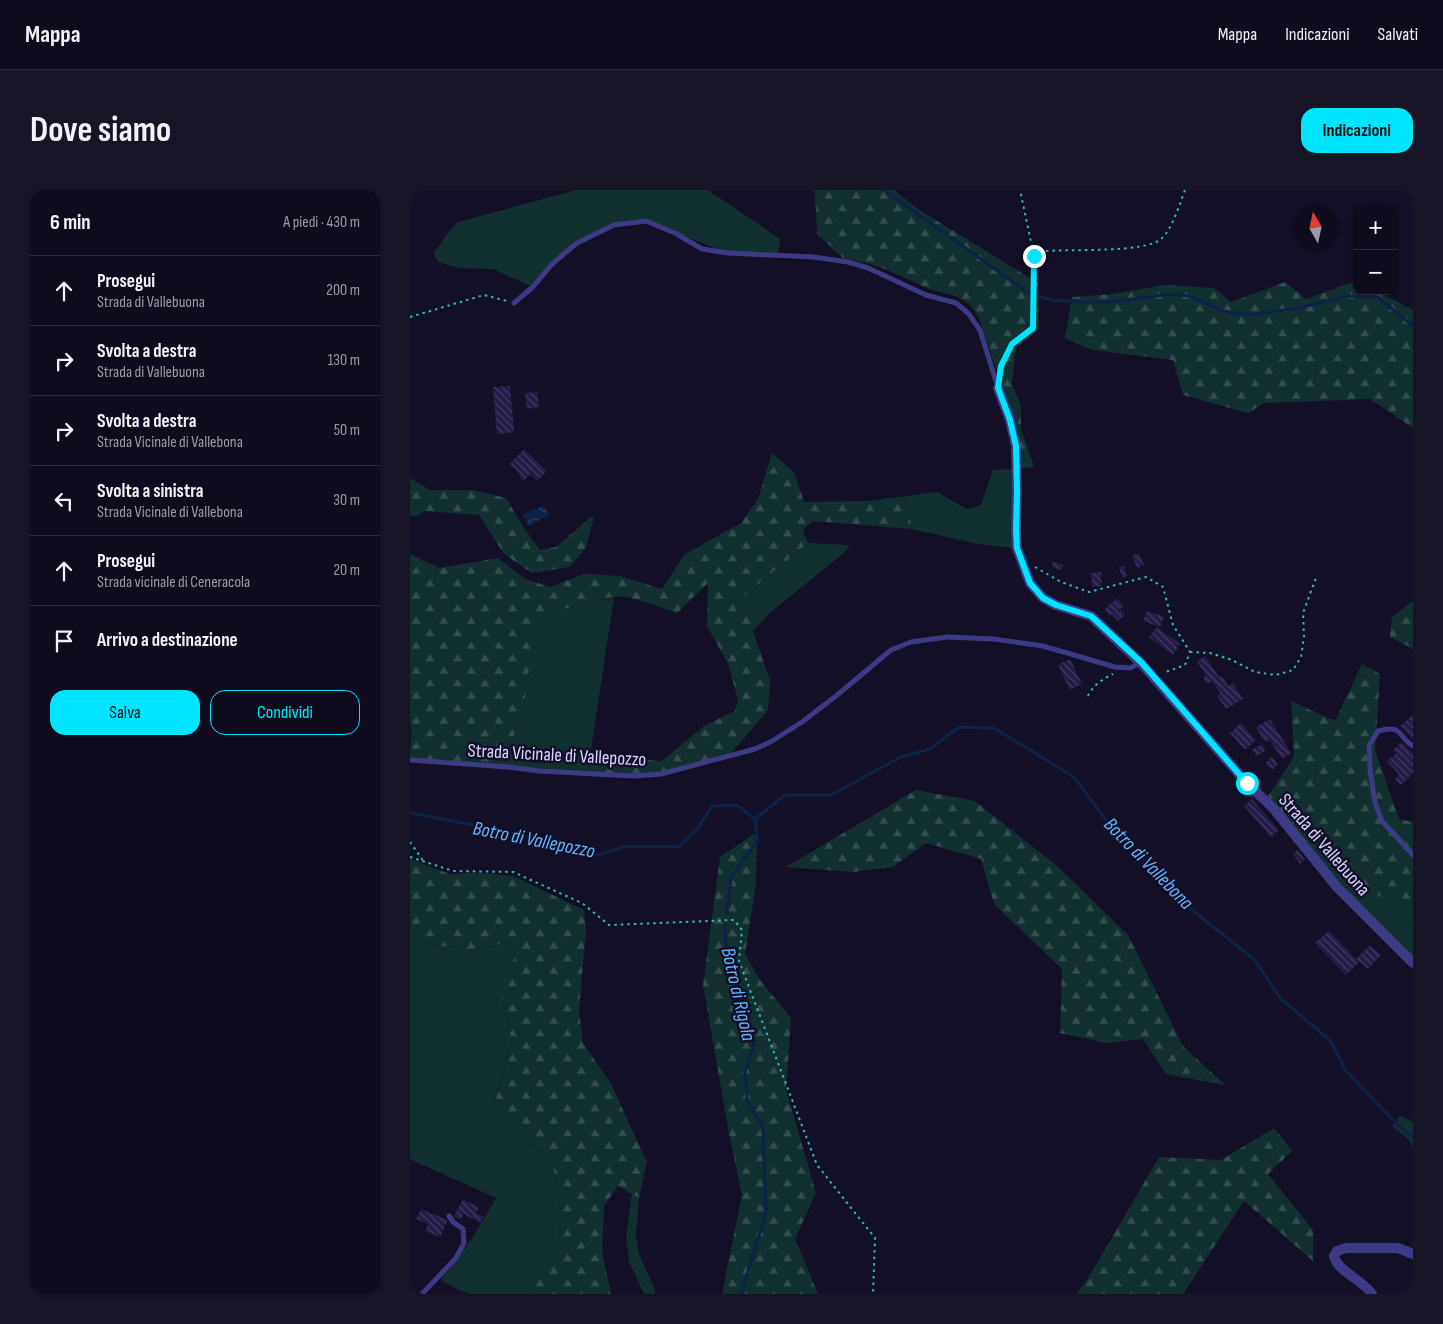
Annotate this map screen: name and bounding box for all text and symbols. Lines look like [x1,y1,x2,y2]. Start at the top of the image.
text: Mappa [25,20,81,49]
text: Mappa [1218,24,1257,45]
text: Indicazioni [1285,24,1350,45]
text: Salvati [1378,24,1418,45]
button: Indicazioni [1301,108,1413,153]
text: Dove siamo [30,109,171,152]
north arrow [1293,205,1338,250]
map controls [1353,205,1398,295]
button: + [1353,205,1398,250]
text: 6 min [50,210,91,235]
text: A piedi · 430 m [283,213,360,232]
route end [1023,245,1046,268]
button: − [1353,250,1398,295]
text: Prosegui [97,270,155,293]
icon: ahead [50,277,78,305]
text: 200 m [326,281,360,300]
text: Strada di Vallebuona [97,293,205,312]
text: Svolta a destra [97,340,197,363]
icon: right [50,347,78,375]
text: 130 m [328,351,360,370]
text: Strada di Vallebuona [97,363,205,382]
text: Svolta a destra [97,410,197,433]
icon: right [50,417,78,445]
text: 50 m [334,421,360,440]
text: Strada Vicinale di Vallebona [97,433,243,452]
text: Svolta a sinistra [97,480,204,503]
icon: left [50,487,78,515]
text: 30 m [333,491,360,510]
text: Strada Vicinale di Vallebona [97,503,243,522]
text: Prosegui [97,550,155,573]
icon: ahead [50,557,78,585]
text: 20 m [333,561,360,580]
text: Strada vicinale di Ceneracola [97,573,250,592]
icon: arrive [50,627,78,655]
text: Arrivo a destinazione [97,629,238,652]
button: Salva [50,690,200,735]
button: Condividi [210,690,360,735]
street label: Strada Vicinale di Vallepozzo [467,739,647,772]
route start [1236,772,1259,795]
street label: Strada di Vallebuona [1273,789,1375,901]
water label: Botro di Vallebona [1098,813,1198,915]
water label: Botro di Vallepozzo [471,816,597,864]
water label: Botro di Rigola [716,945,760,1043]

